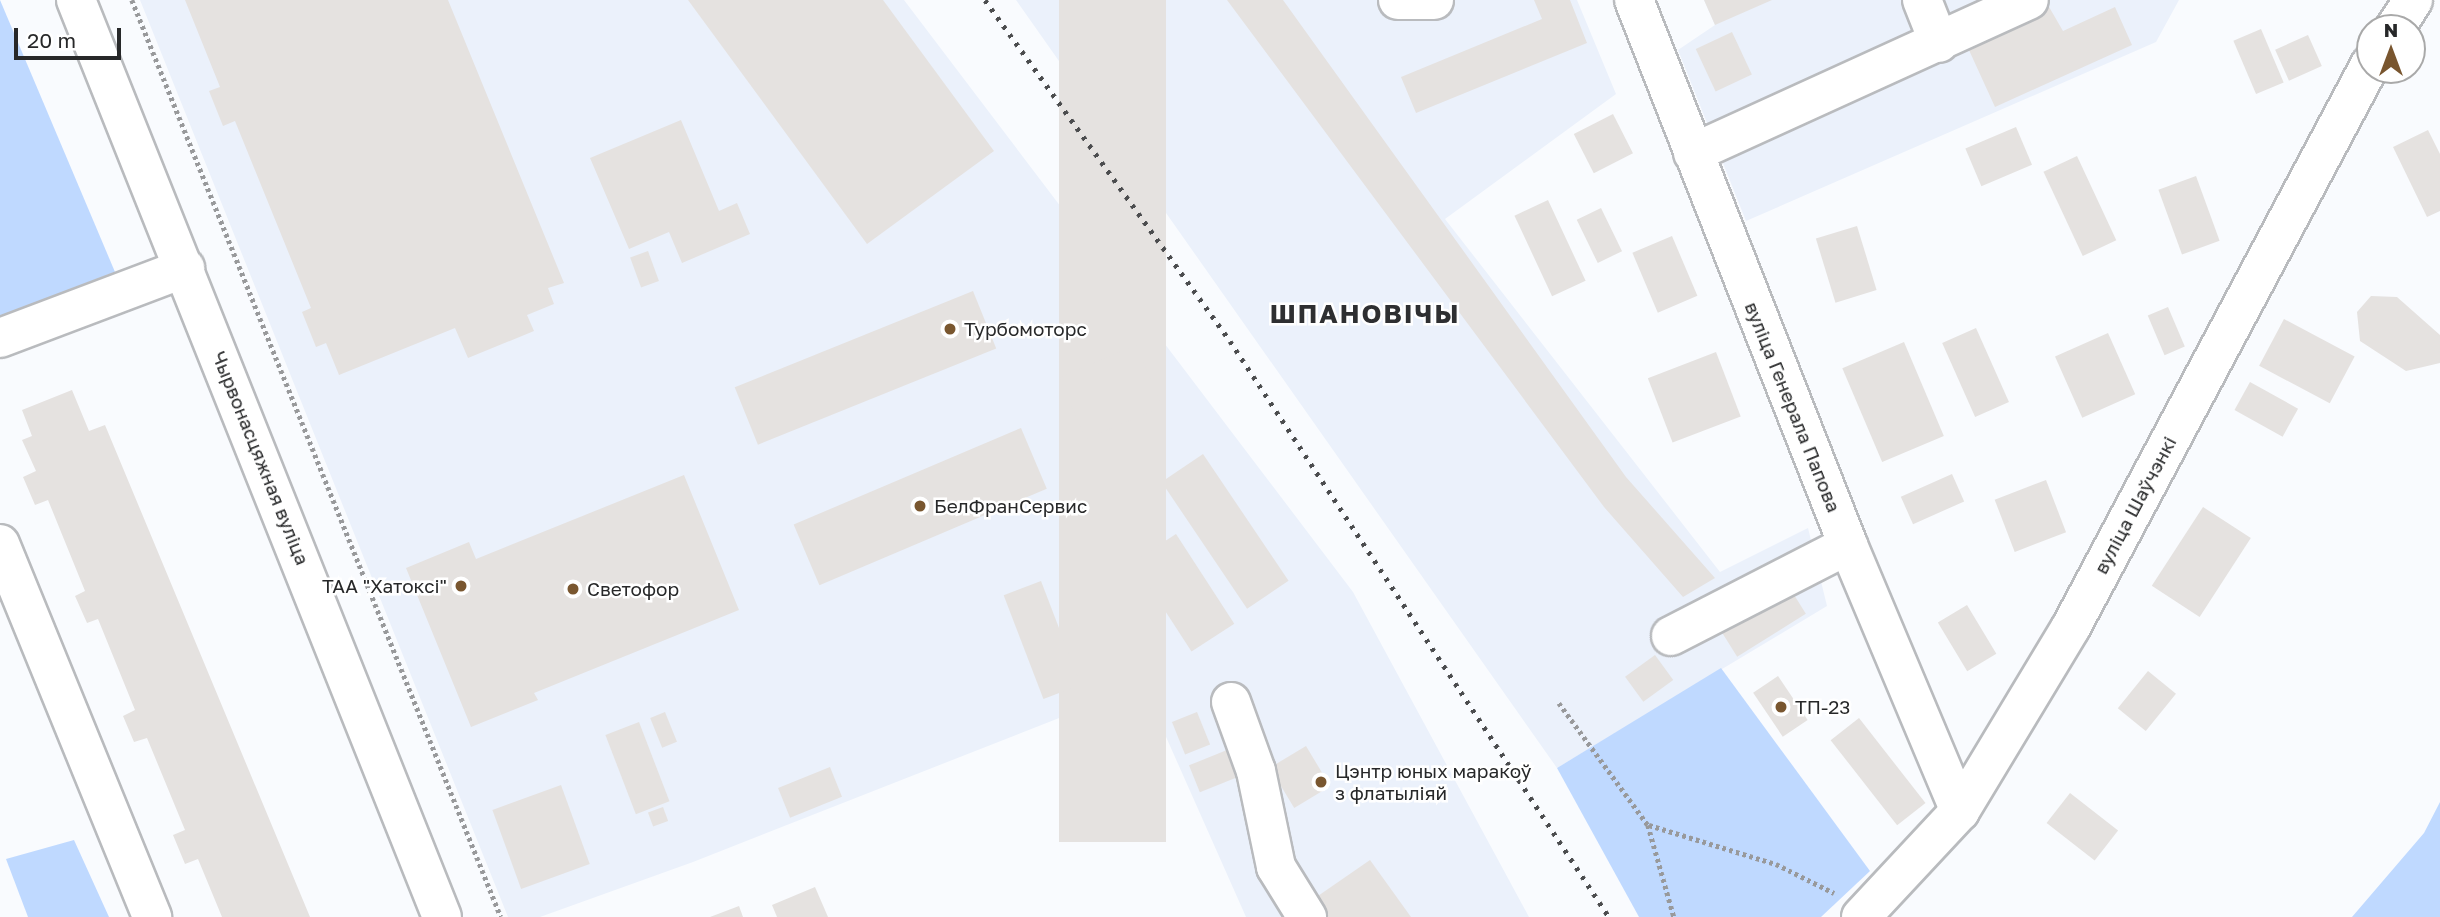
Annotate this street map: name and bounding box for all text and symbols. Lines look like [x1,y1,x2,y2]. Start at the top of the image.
scale bar [18,14,124,58]
north arrow [2356,14,2426,84]
text: N [2384,18,2398,41]
text: 20 m [27,27,76,53]
district label: ШПАНОВІЧЫ [1271,298,1459,330]
street label: вуліца Генерала Папова [1740,299,1846,515]
place label: Турбомоторс [964,318,1087,340]
marker: Турбомоторс [942,321,958,337]
street label: Чырвонасцяжная вуліца [208,348,314,568]
street label: вуліца Шаўчэнкі [2089,432,2181,578]
place label: БелФранСервис [934,495,1087,517]
marker: БелФранСервис [912,498,928,514]
place label: ТАА "Хатоксі" [322,575,447,597]
marker: ТАА "Хатоксі" [453,578,469,594]
place label: Светофор [587,578,679,600]
marker: Светофор [565,581,581,597]
place label: ТП-23 [1795,696,1850,718]
marker: ТП-23 [1773,699,1789,715]
place label: Цэнтр юных маракоў з флатыліяй [1335,760,1531,804]
marker: Цэнтр юных маракоў з флатыліяй [1313,774,1329,790]

